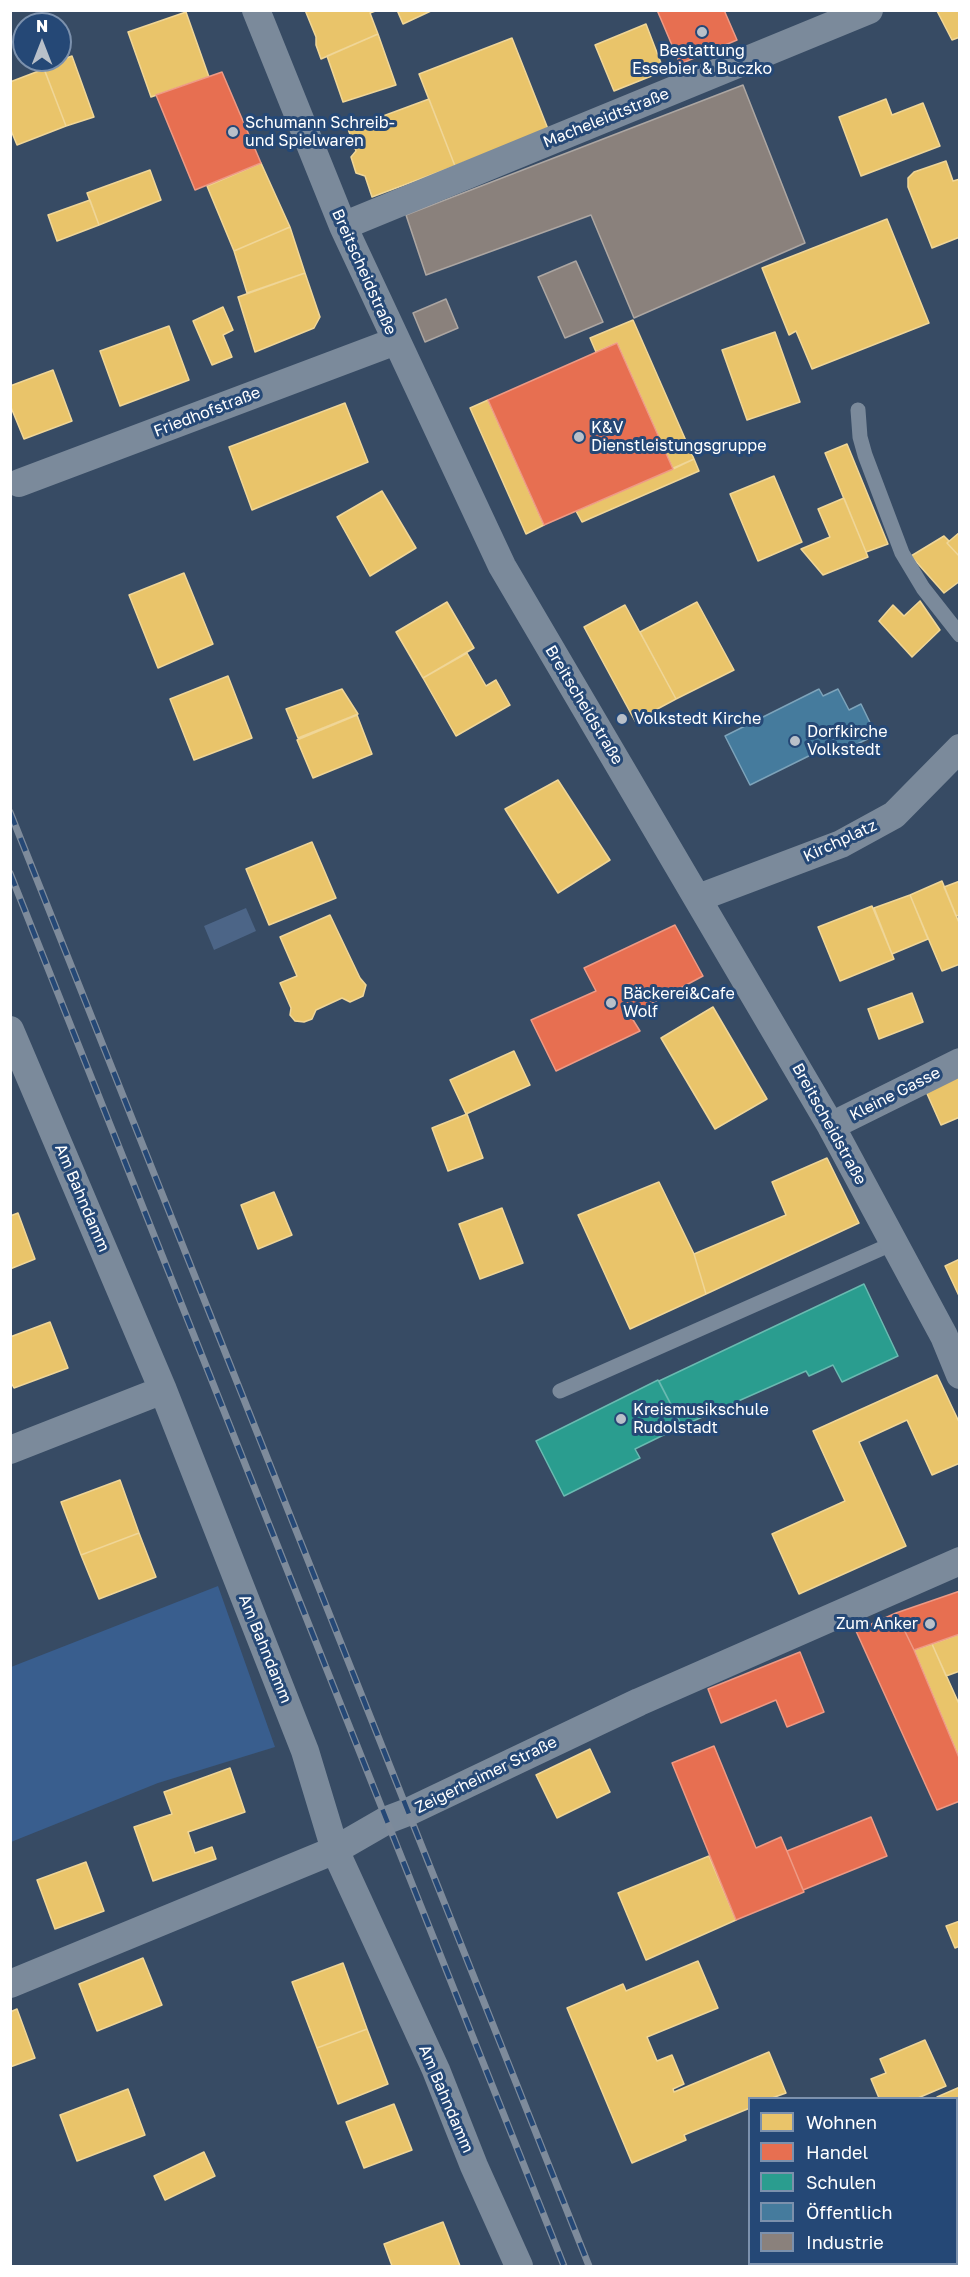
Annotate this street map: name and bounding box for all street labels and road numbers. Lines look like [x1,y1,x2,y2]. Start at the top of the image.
street label: Macheleidtstraße [540,84,672,152]
street label: Breitscheidstraße [328,206,400,338]
street label: Friedhofstraße [151,383,263,441]
street label: Breitscheidstraße [541,642,627,768]
street label: Kirchplatz [800,816,880,866]
street label: Breitscheidstraße [788,1060,870,1188]
street label: Kleine Gasse [846,1063,944,1125]
street label: Am Bahndamm [51,1141,113,1255]
street label: Am Bahndamm [234,1592,296,1706]
street label: Zeigerheimer Straße [412,1732,560,1818]
street label: Am Bahndamm [415,2042,477,2156]

